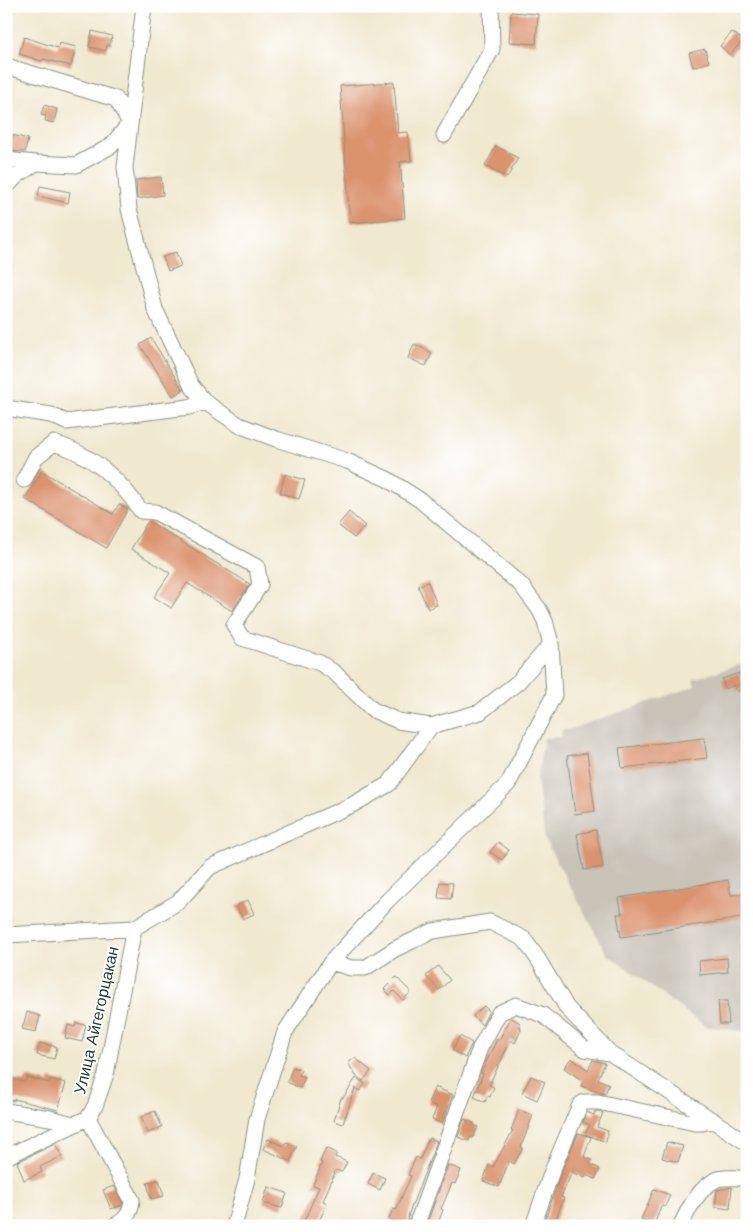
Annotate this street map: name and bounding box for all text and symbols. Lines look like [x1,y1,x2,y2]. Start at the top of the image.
street label: Улица Айгегорцакан [68,944,123,1096]

